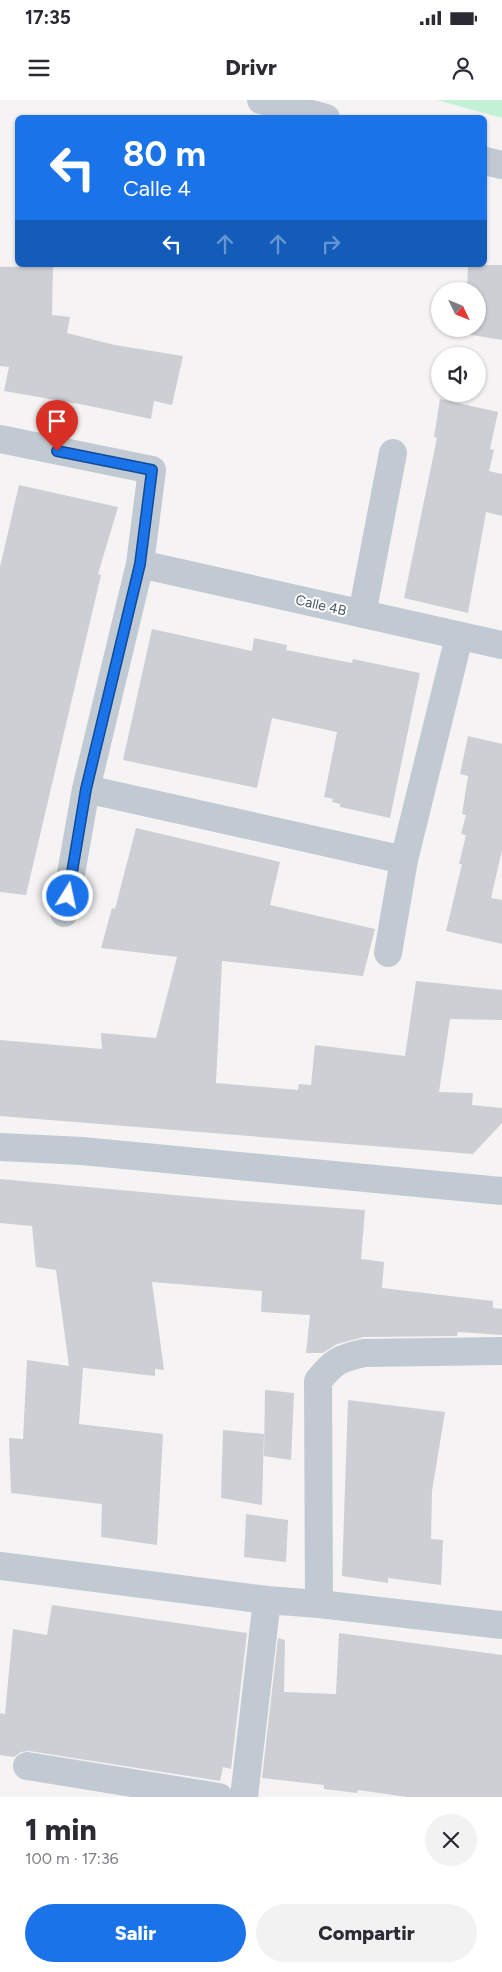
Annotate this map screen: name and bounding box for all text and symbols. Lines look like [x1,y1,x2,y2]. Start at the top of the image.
text: 17:35 [25,6,71,29]
icon: menu [25,54,53,82]
text: Drivr [225,54,277,81]
icon: person [449,54,477,82]
text: 80 m [123,133,206,175]
icon: left [40,135,105,200]
text: Calle 4 [123,175,191,202]
icon: left [158,230,186,258]
icon: ahead [211,230,239,258]
icon: ahead [264,230,292,258]
icon: right [317,230,345,258]
north arrow [431,282,486,338]
map controls [431,282,486,402]
button: sound [431,347,486,402]
pin [36,400,78,451]
icon: arrive [43,407,71,435]
street label: Calle 4B [294,591,348,620]
position arrow [41,869,93,921]
text: 1 min [25,1811,97,1848]
button: close [425,1814,477,1866]
text: 100 m · 17:36 [25,1849,119,1868]
button: Salir [25,1904,246,1962]
button: Compartir [256,1904,477,1962]

